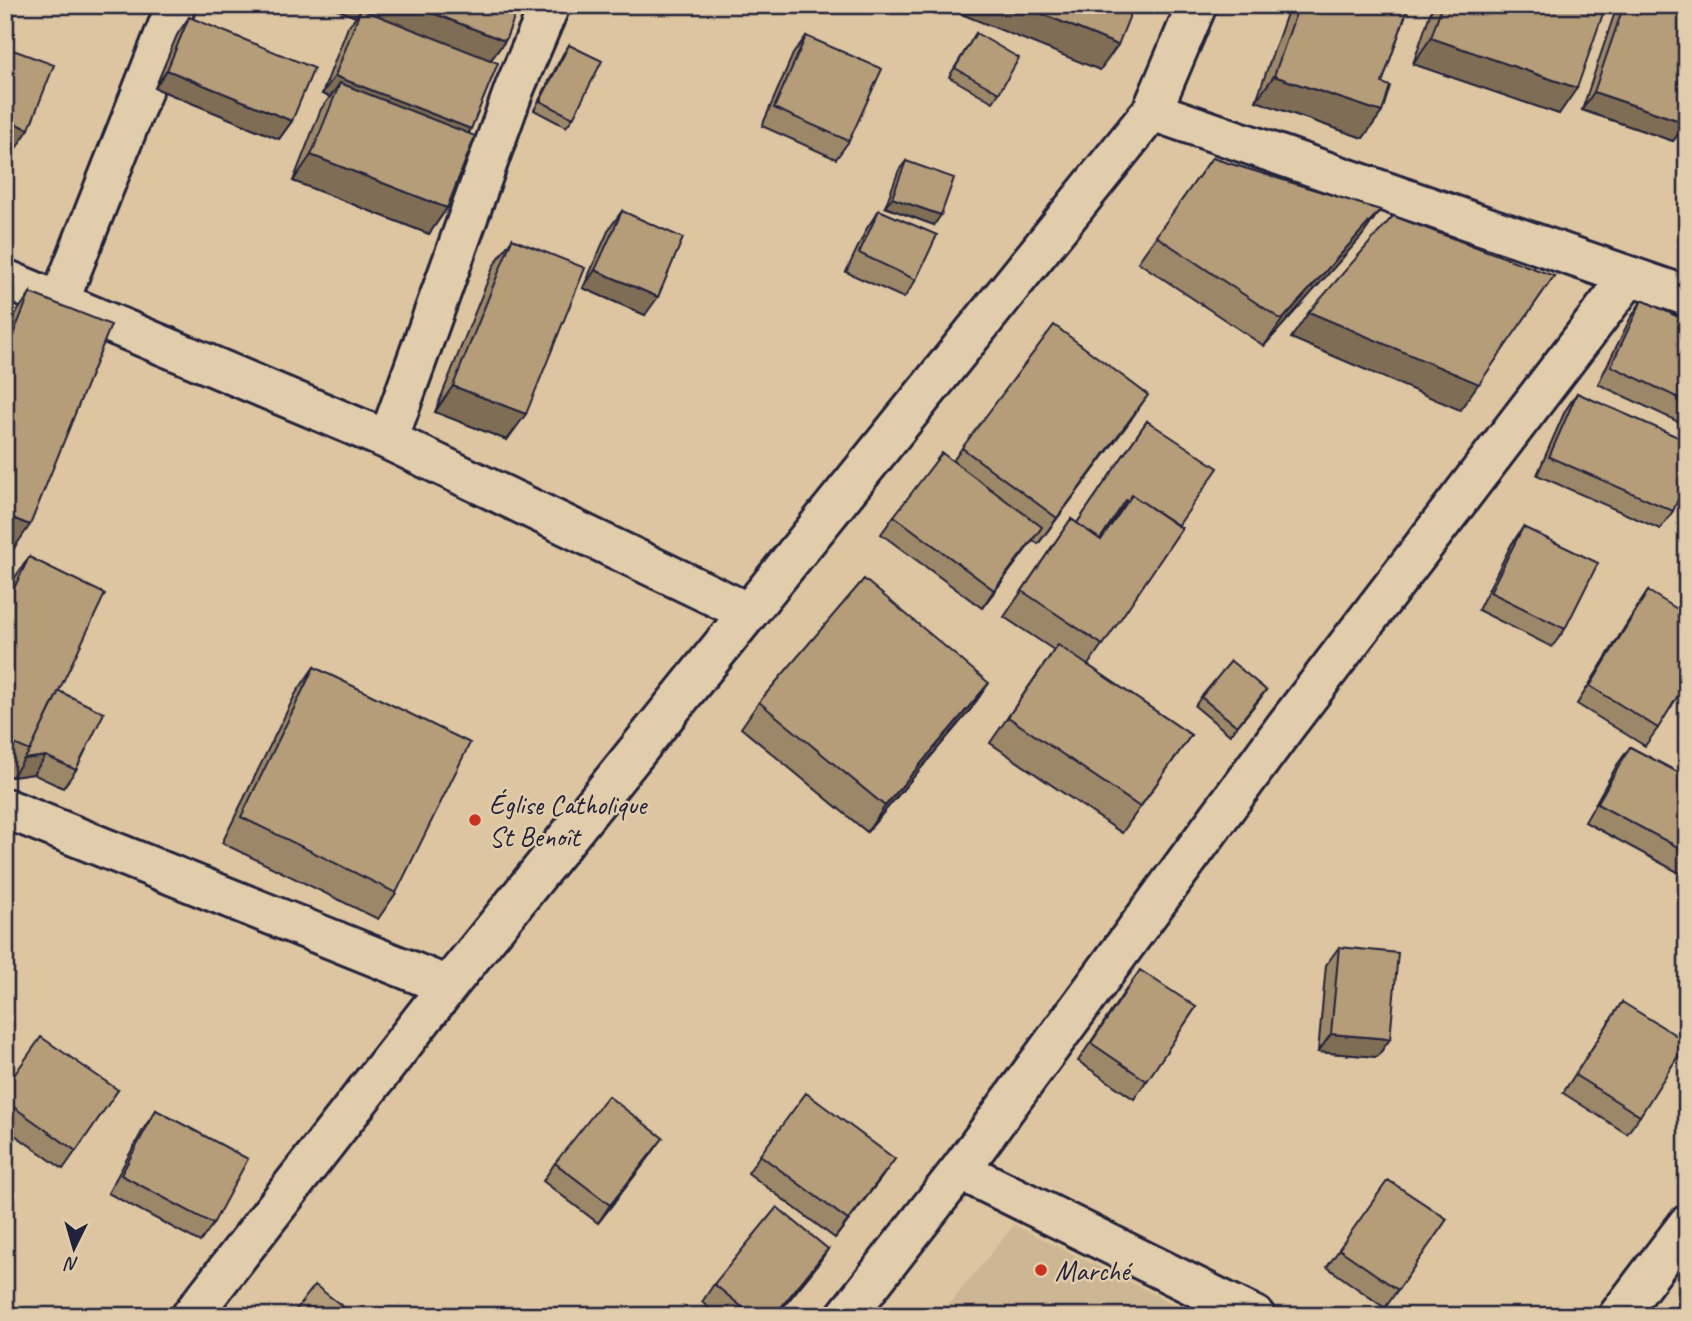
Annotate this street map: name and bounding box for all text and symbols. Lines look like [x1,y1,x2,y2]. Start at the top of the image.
place label: Église Catholique St Benoît [489,787,648,854]
marker: Église Catholique St Benoît [467,812,483,828]
north arrow [38,1212,108,1282]
text: N [62,1251,80,1276]
place label: Marché [1055,1253,1133,1288]
marker: Marché [1033,1262,1049,1278]

